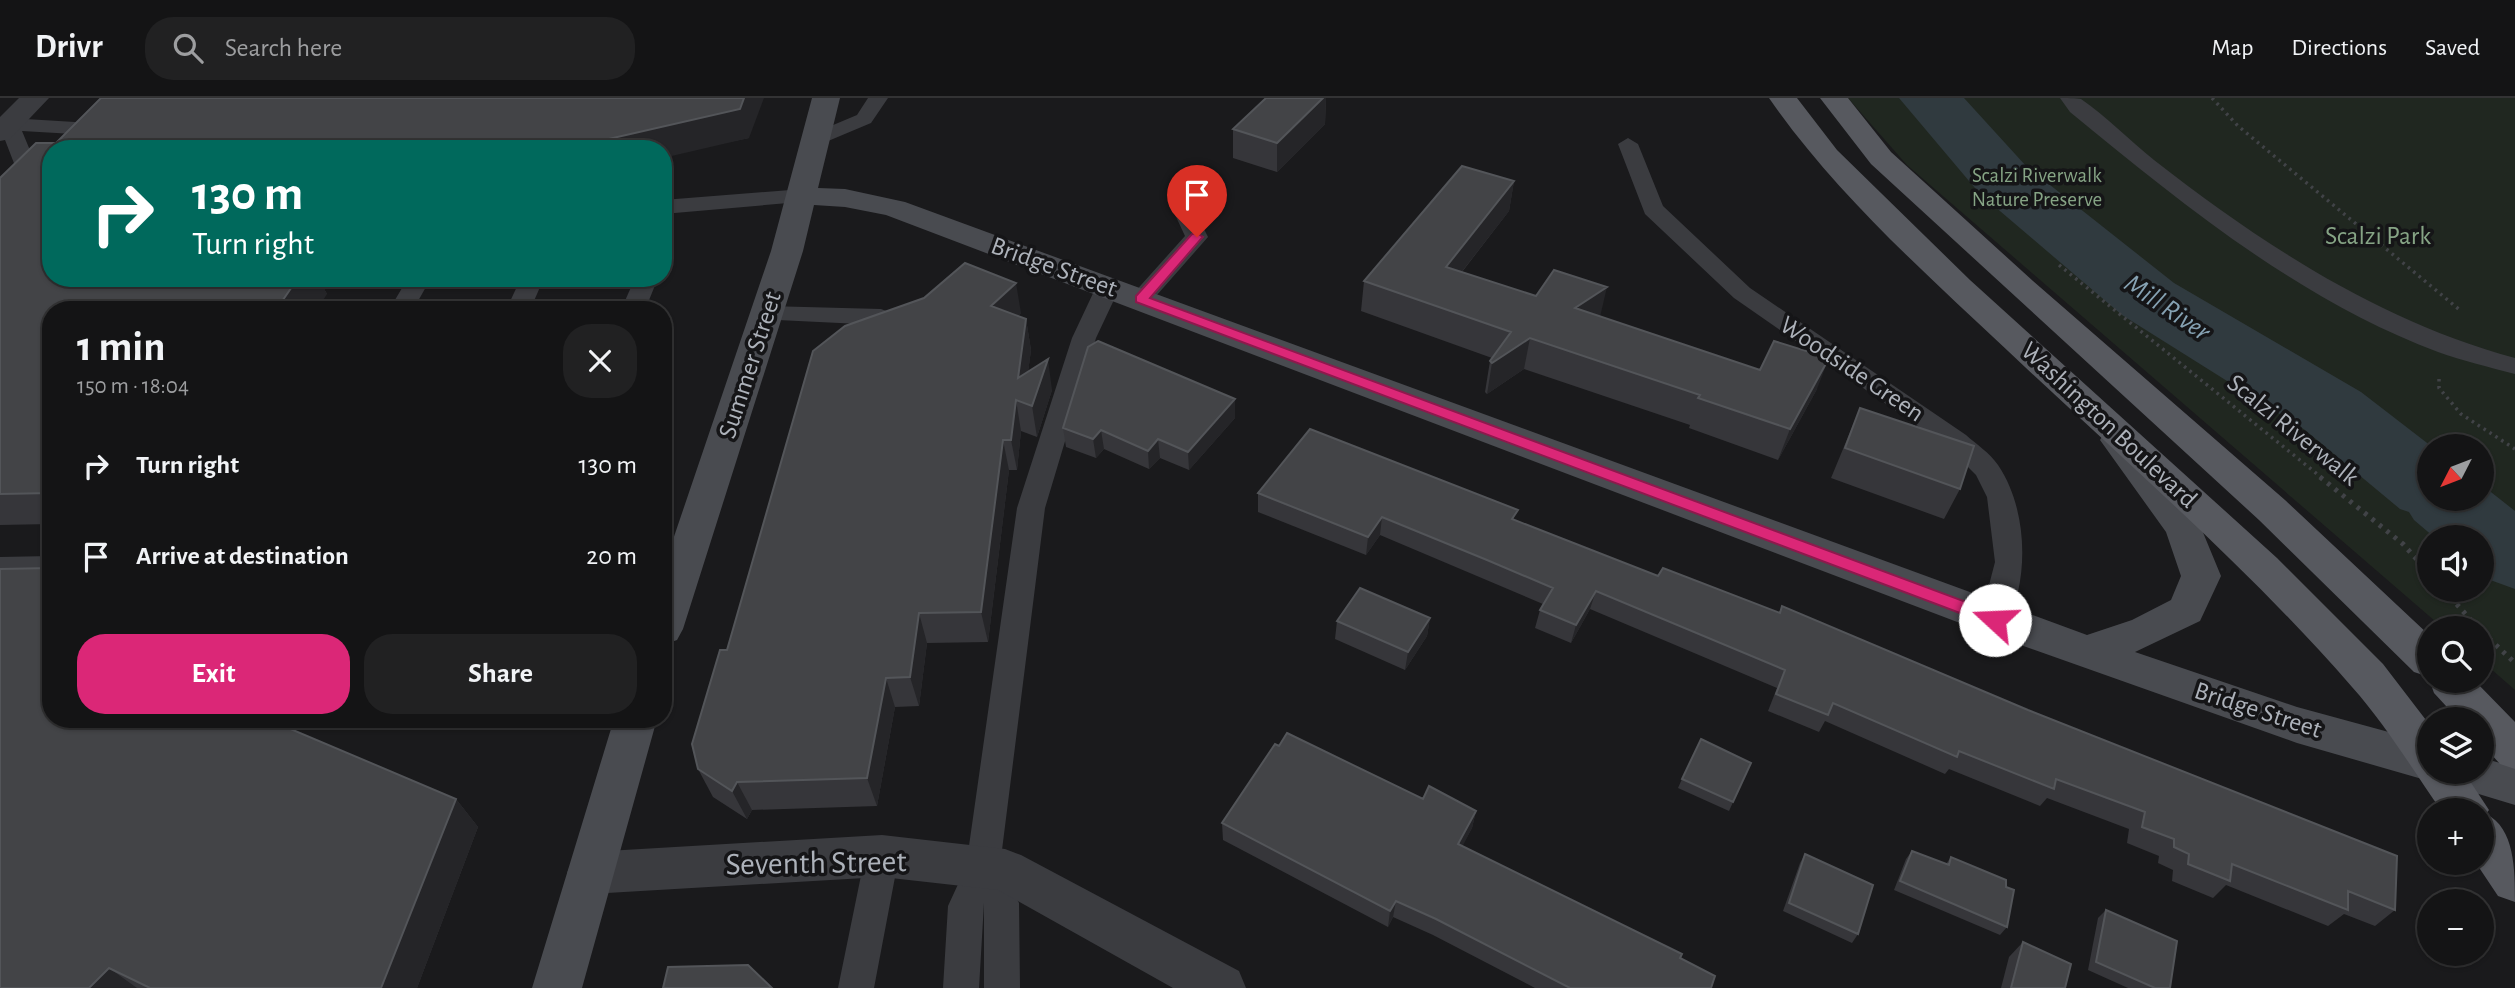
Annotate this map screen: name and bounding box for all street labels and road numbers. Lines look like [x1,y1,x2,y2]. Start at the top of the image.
street label: Bridge Street [988,232,1120,302]
street label: Summer Street [714,288,786,442]
street label: Woodside Green [1775,311,1929,427]
street label: Washington Boulevard [2016,337,2202,513]
street label: Scalzi Riverwalk [2222,369,2364,491]
street label: Bridge Street [2191,677,2325,743]
street label: Seventh Street [725,845,907,881]

